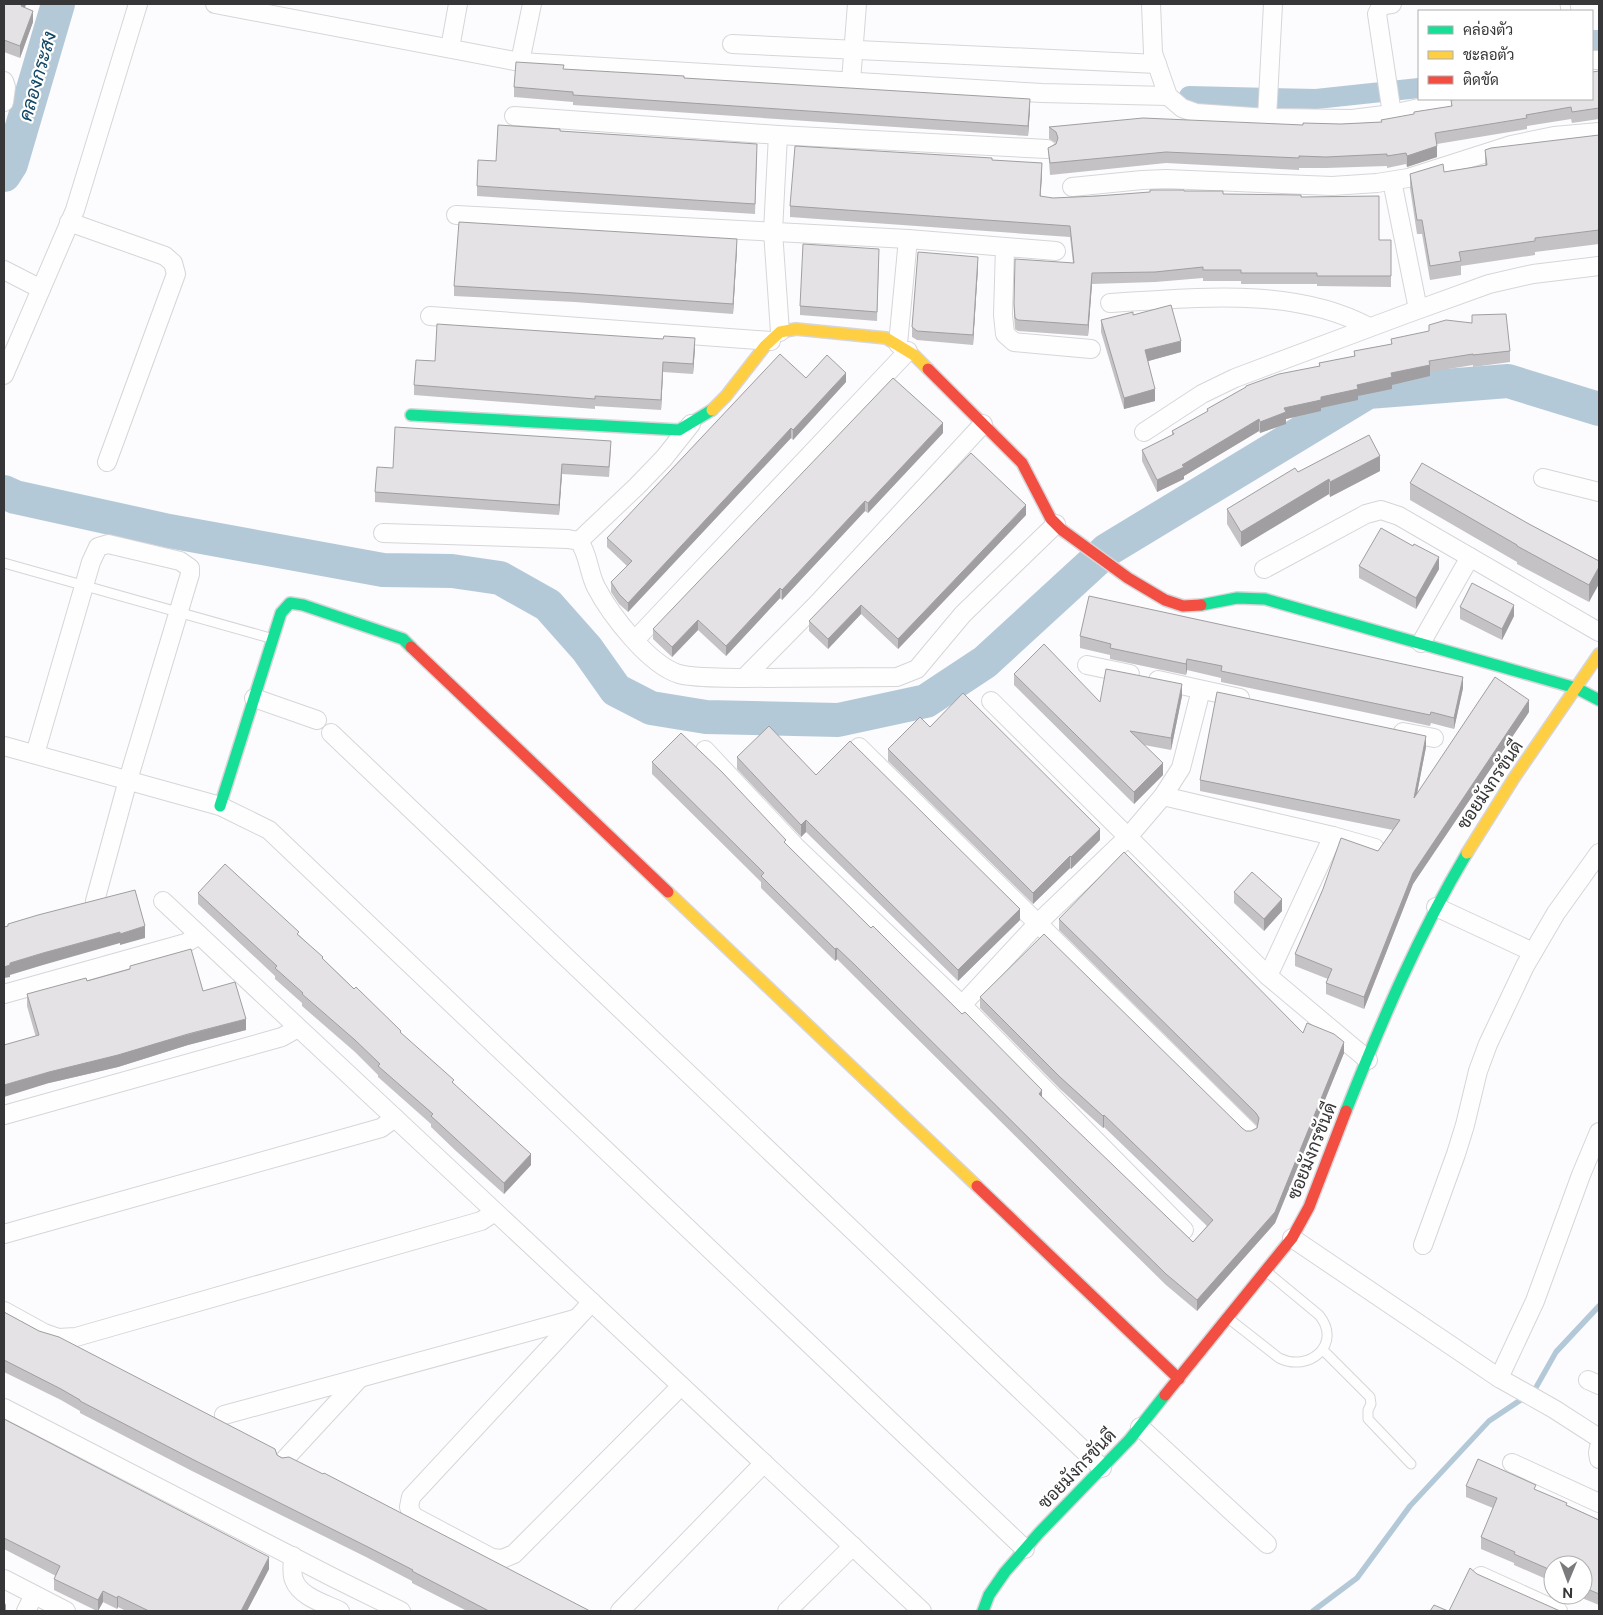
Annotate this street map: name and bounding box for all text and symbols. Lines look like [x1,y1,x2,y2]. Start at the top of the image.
legend [1418,10,1593,100]
text: คล่องตัว [1463,20,1513,38]
water label: คลองกระสง [14,28,60,123]
text: ชะลอตัว [1463,46,1514,63]
text: ติดขัด [1463,71,1499,88]
street label: ซอยมังกรขันดี [1450,735,1527,833]
street label: ซอยมังกรขันดี [1281,1098,1341,1203]
street label: ซอยมังกรขันดี [1032,1423,1120,1513]
north arrow [1543,1555,1593,1605]
text: N [1562,1585,1573,1601]

